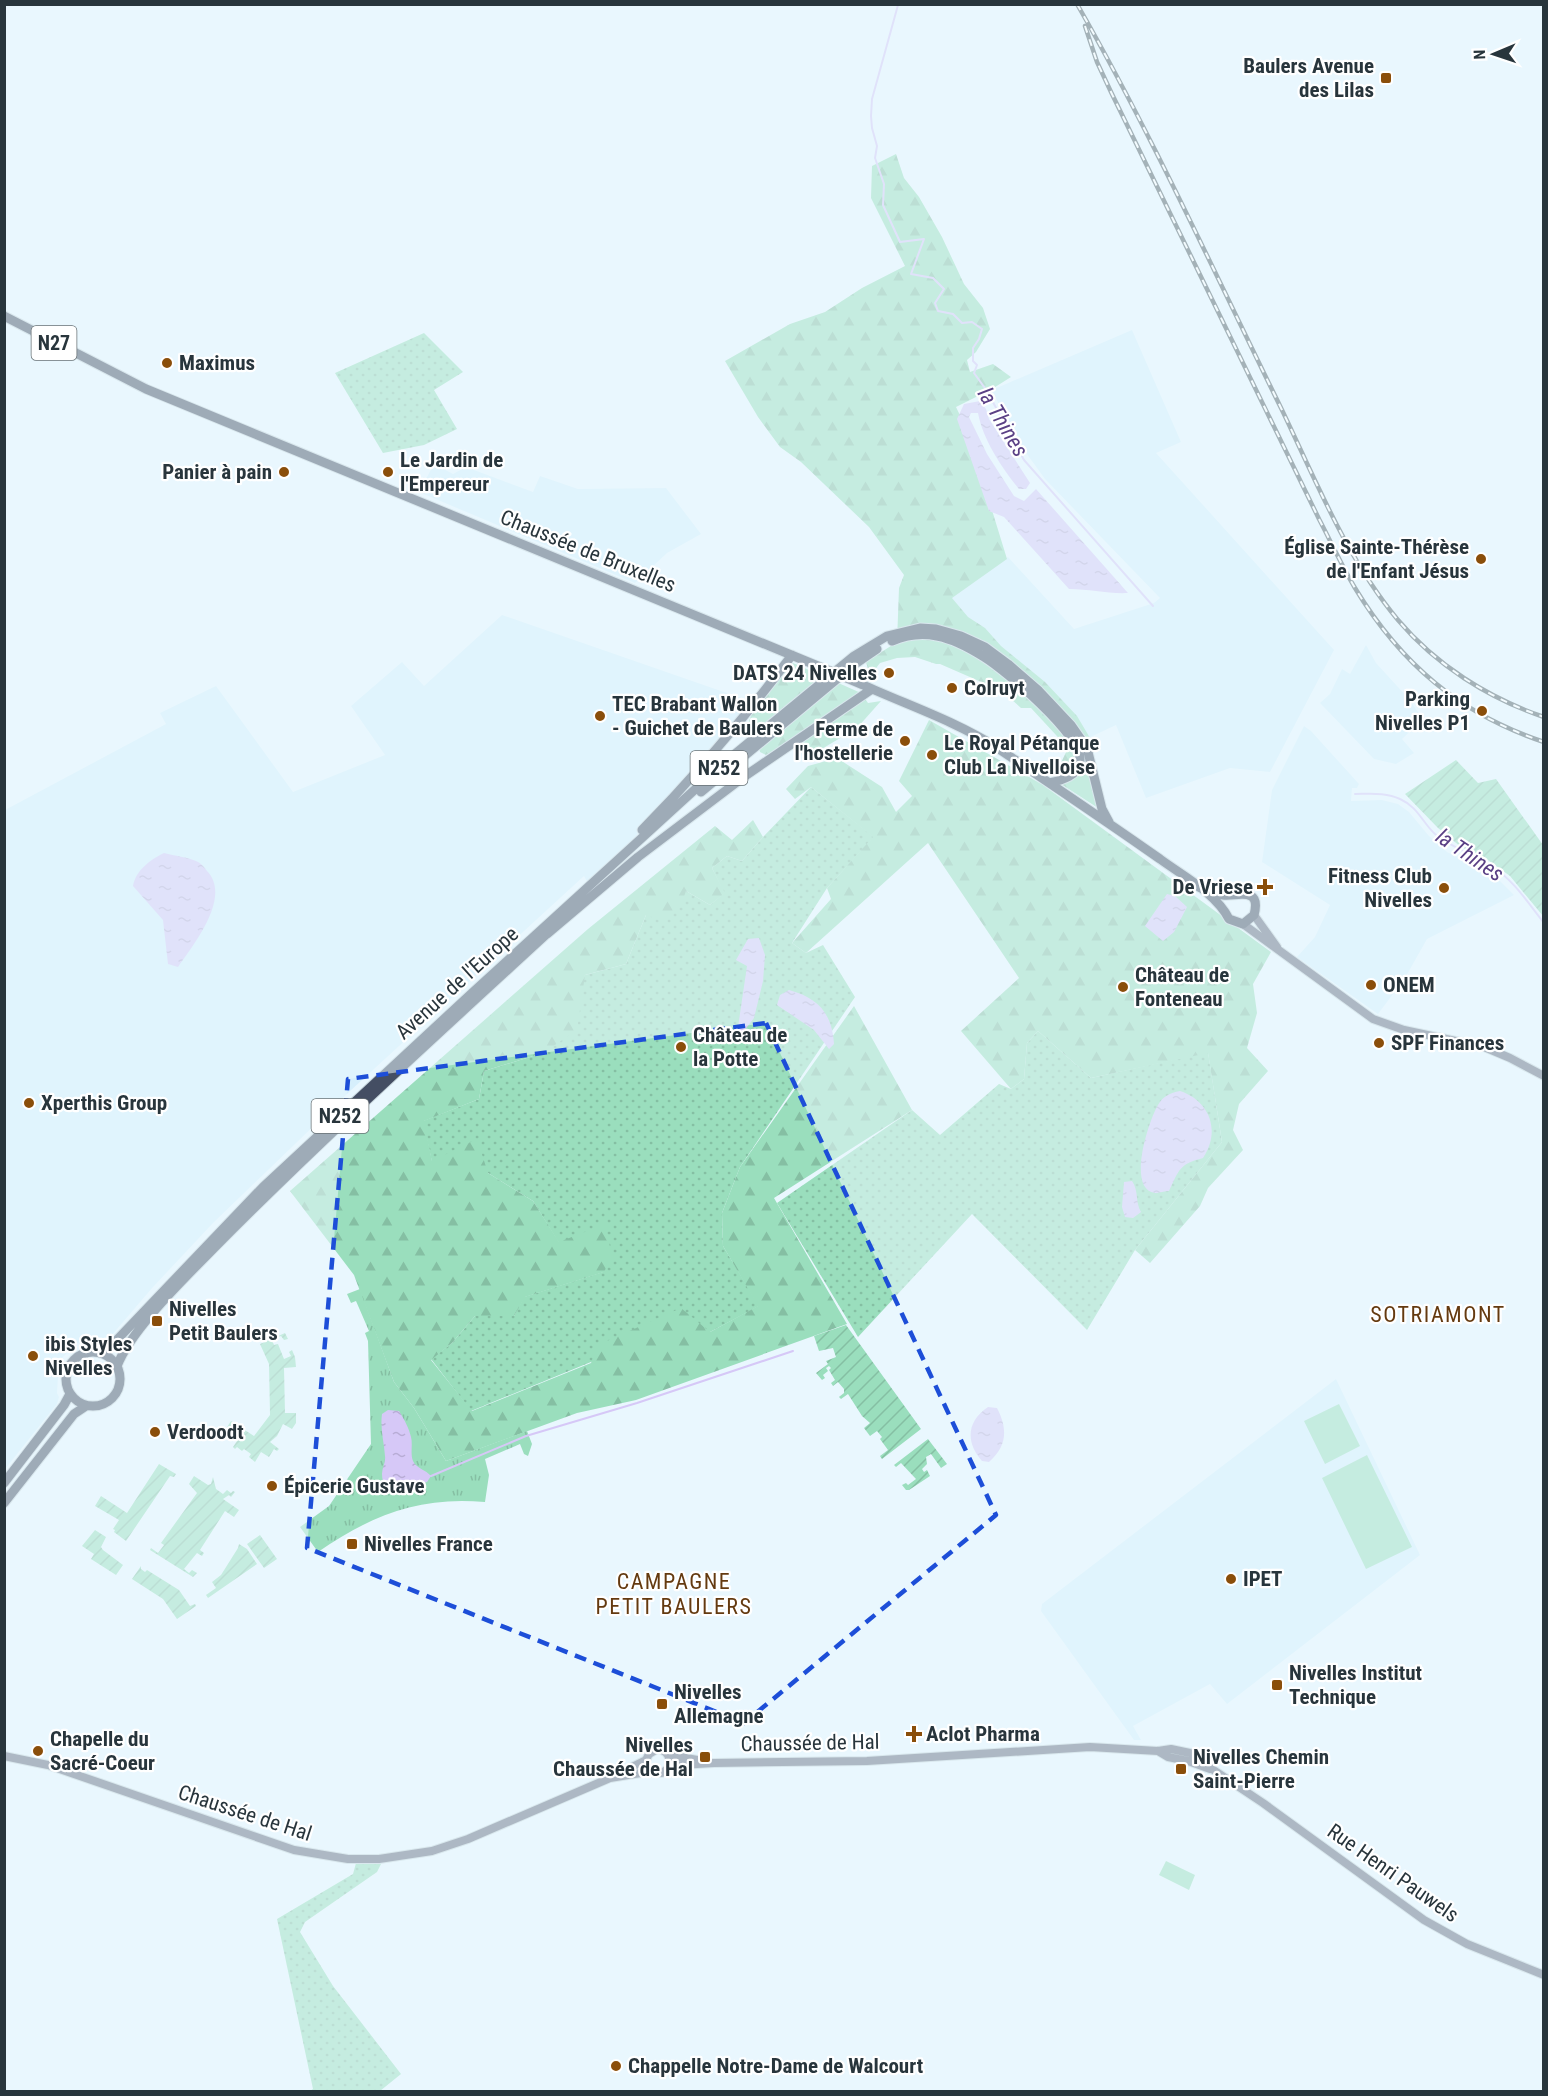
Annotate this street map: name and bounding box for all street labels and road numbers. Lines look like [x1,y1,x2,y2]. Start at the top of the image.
road number: N27 [32,326,76,360]
street label: Chaussée de Bruxelles [497,505,679,597]
road number: N252 [690,751,748,785]
street label: Avenue de l'Europe [391,922,523,1044]
road number: N252 [312,1099,368,1133]
street label: Chaussée de Hal [740,1730,880,1756]
street label: Chaussée de Hal [175,1780,315,1846]
street label: Rue Henri Pauwels [1323,1819,1463,1927]

